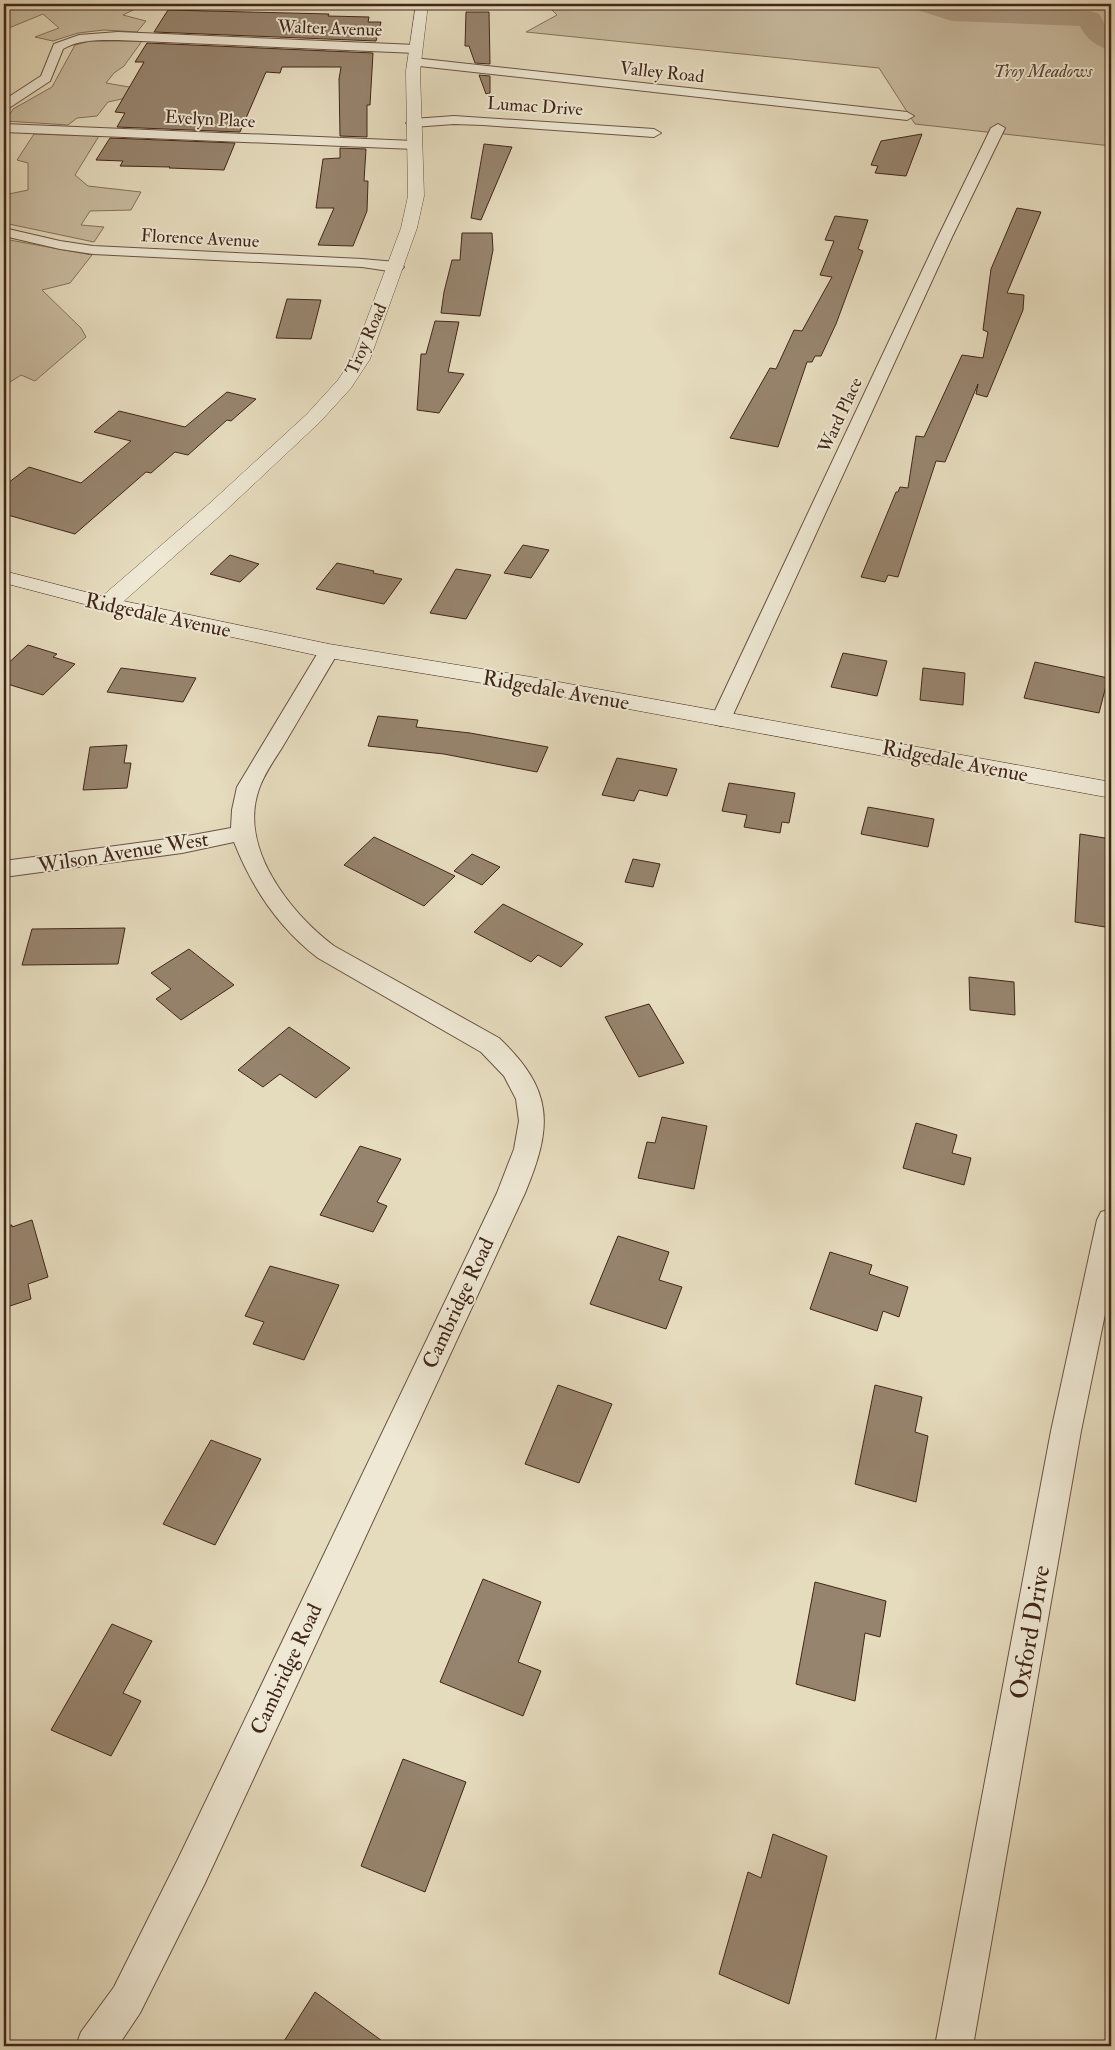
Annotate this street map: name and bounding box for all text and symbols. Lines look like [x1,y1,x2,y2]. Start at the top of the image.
street label: Walter Avenue [276,15,383,42]
street label: Valley Road [619,57,705,88]
park label: Troy Meadows [994,60,1093,83]
street label: Lumac Drive [486,92,584,121]
street label: Evelyn Place [164,106,256,133]
street label: Florence Avenue [140,224,260,253]
street label: Troy Road [340,300,392,379]
street label: Ward Place [813,373,868,458]
street label: Ridgedale Avenue [83,587,233,644]
street label: Ridgedale Avenue [481,664,631,717]
street label: Ridgedale Avenue [880,734,1030,789]
street label: Wilson Avenue West [35,826,211,879]
street label: Cambridge Road [416,1233,501,1373]
street label: Oxford Drive [1003,1563,1057,1702]
street label: Cambridge Road [244,1599,329,1739]

